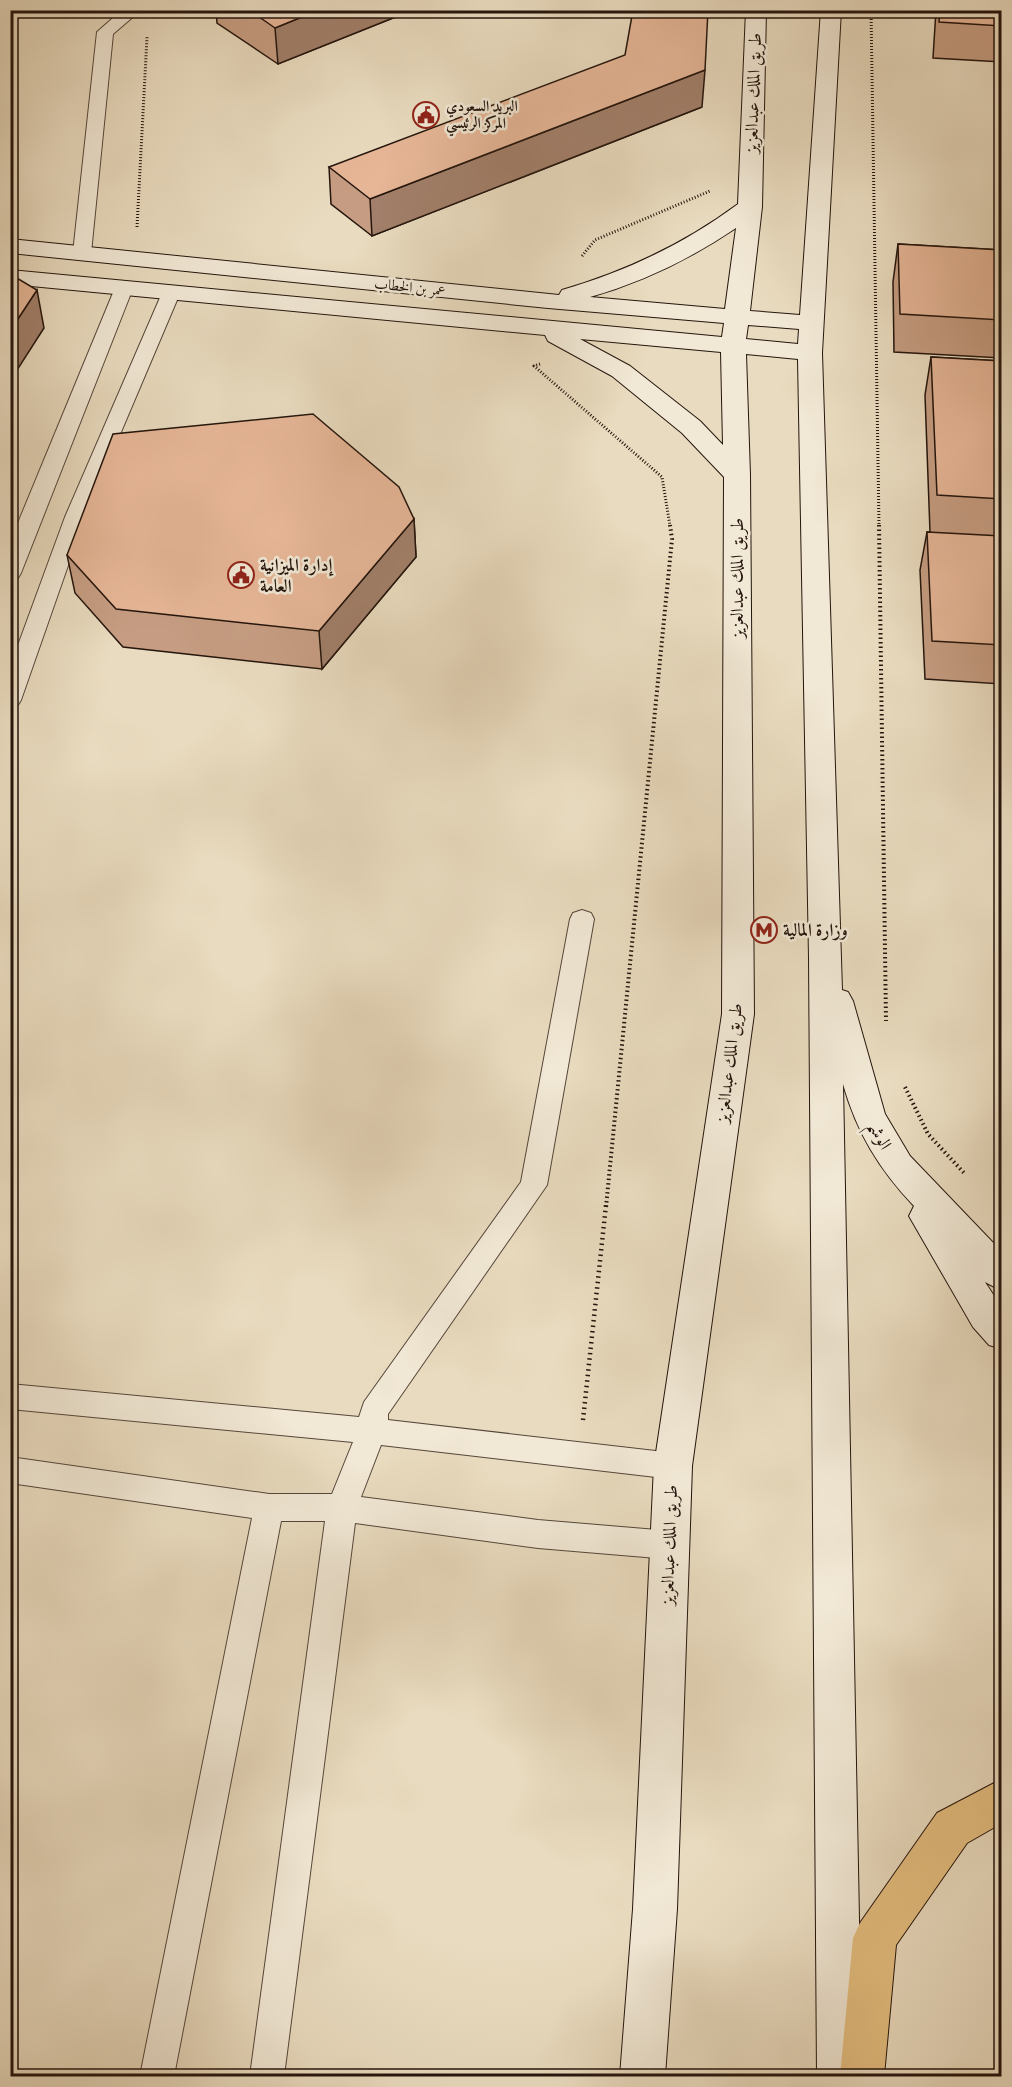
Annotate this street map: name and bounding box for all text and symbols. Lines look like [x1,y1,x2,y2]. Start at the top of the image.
street label: طريق الملك عبدالعزيز [740,32,767,156]
place label: البريد السعودي المركز الرئيسي [446,97,518,137]
public building icon: البريد السعودي المركز الرئيسي [411,100,441,130]
street label: عمر بن الخطاب [373,274,447,301]
street label: طريق الملك عبدالعزيز [726,518,749,640]
place label: إدارة الميزانية العامة [260,554,335,597]
public building icon: إدارة الميزانية العامة [226,560,256,590]
metro station icon: وزارة المالية [749,915,779,945]
place label: وزارة المالية [783,919,848,941]
street label: طريق الملك عبدالعزيز [710,1002,748,1126]
street label: الوشم [857,1117,897,1157]
street label: طريق الملك عبدالعزيز [656,1484,683,1608]

